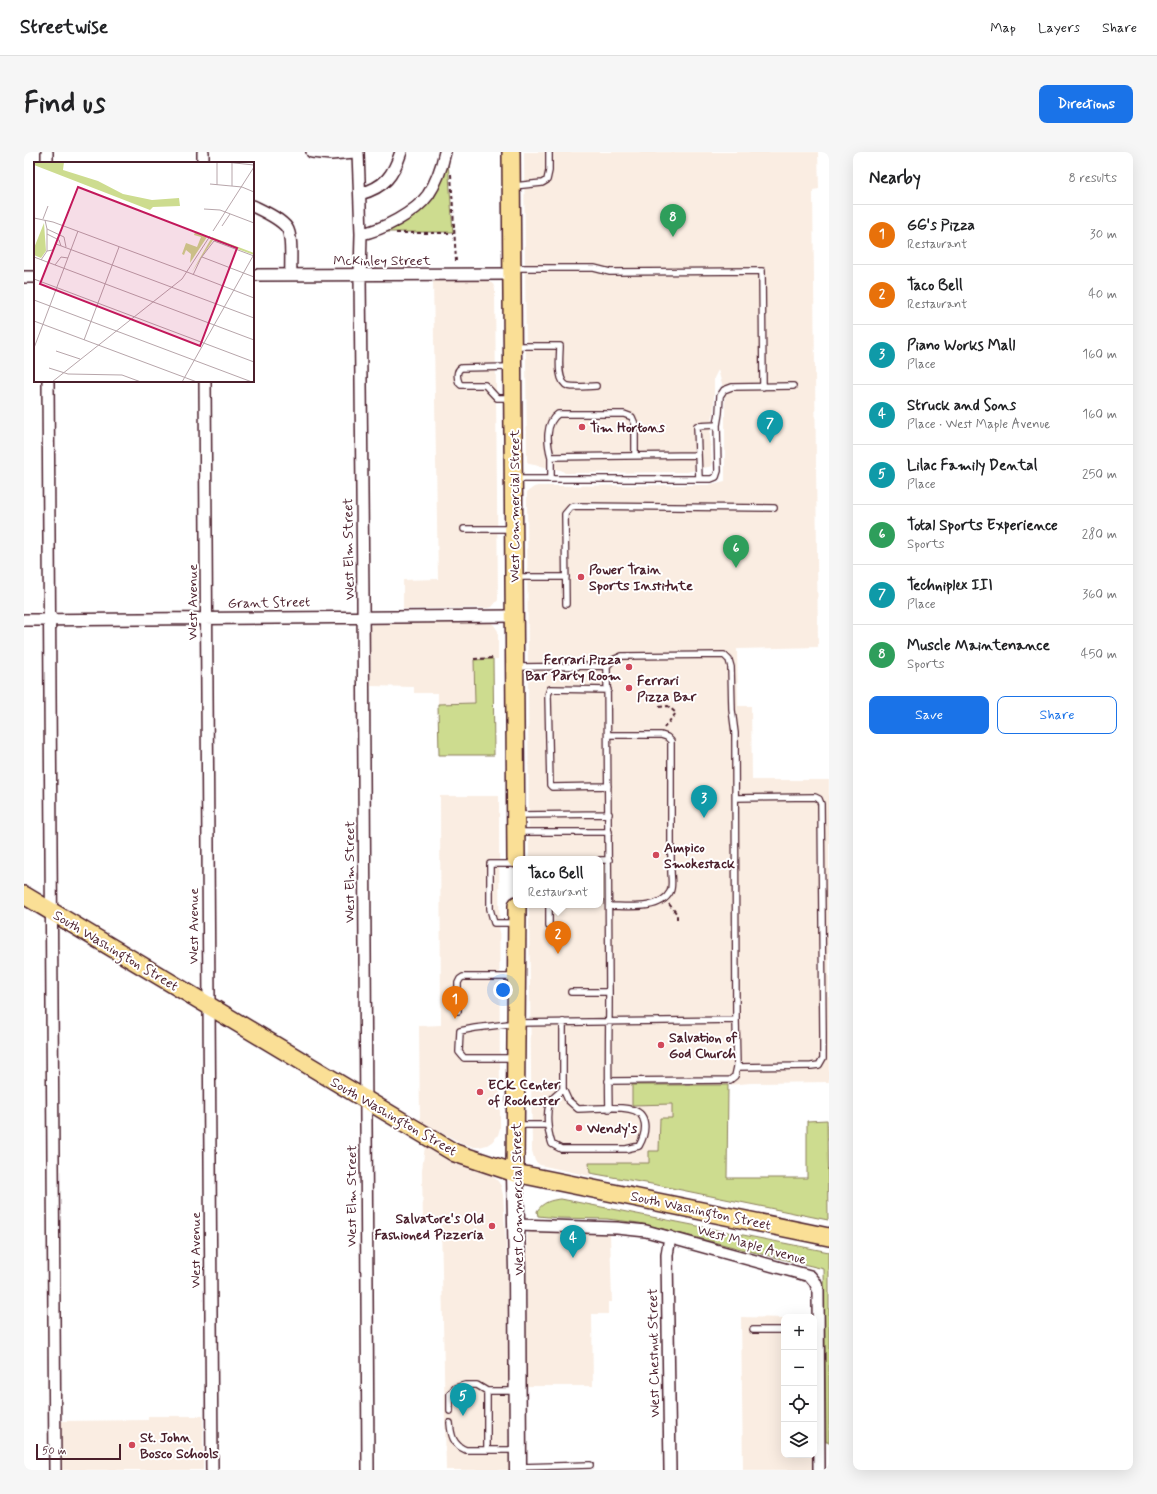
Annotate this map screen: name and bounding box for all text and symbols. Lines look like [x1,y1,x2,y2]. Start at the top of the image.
text: Streetwise [20,15,108,40]
text: Map [990,19,1016,37]
text: Layers [1038,19,1080,37]
text: Share [1102,19,1137,37]
button: Directions [1039,85,1133,123]
text: Find us [24,86,105,123]
inset map [34,162,254,382]
text: Nearby [869,167,921,189]
text: 8 results [1069,170,1117,187]
pin: 8 [660,204,686,237]
text: GG's Pizza [907,216,975,236]
text: 1 [879,226,885,243]
text: 30 m [1090,226,1117,243]
text: Restaurant [907,236,967,253]
street label: McKinley Street [333,252,432,270]
text: Taco Bell [907,276,963,296]
text: 2 [879,286,885,303]
text: 40 m [1088,286,1117,303]
text: Restaurant [907,296,967,313]
text: Piano Works Mall [907,336,1015,356]
text: 3 [879,346,885,363]
text: 160 m [1082,346,1117,363]
text: Place [907,356,936,373]
text: Struck and Sons [907,396,1016,416]
text: 4 [878,406,886,423]
text: 160 m [1082,406,1117,423]
pin: 7 [757,410,783,443]
text: Place · West Maple Avenue [907,416,1050,433]
place label: Tim Hortons [590,419,665,437]
marker: Tim Hortons [577,422,587,432]
street label: West Commercial Street [506,429,524,582]
text: Lilac Family Dental [907,456,1037,476]
text: 5 [878,466,886,483]
text: 250 m [1082,466,1117,483]
text: Place [907,476,936,493]
street label: West Elm Street [339,497,359,600]
text: Total Sports Experience [907,516,1058,536]
text: 6 [879,526,885,543]
text: 280 m [1082,526,1117,543]
pin: 6 [723,535,749,568]
text: Sports [907,536,945,553]
place label: Power Train Sports Institute [589,561,693,595]
street label: West Avenue [184,564,202,640]
marker: Power Train Sports Institute [576,572,586,582]
text: Techniplex III [907,576,993,596]
text: 7 [878,586,886,603]
text: 360 m [1082,586,1117,603]
street label: Grant Street [228,593,310,613]
text: Place [907,596,936,613]
text: Muscle Maintenance [907,636,1050,656]
text: 8 [878,646,886,663]
text: 450 m [1081,646,1117,663]
place label: Ferrari Pizza Bar Party Room [525,651,621,685]
text: Sports [907,656,945,673]
marker: Ferrari Pizza Bar Party Room [624,662,634,672]
place label: Ferrari Pizza Bar [637,672,697,706]
marker: Ferrari Pizza Bar [624,683,634,693]
button: Save [869,696,989,734]
button: Share [997,696,1117,734]
pin: 3 [691,785,717,818]
street label: West Elm Street [341,821,359,923]
place label: Ampico Smokestack [664,839,735,873]
marker: Ampico Smokestack [651,850,661,860]
popup [513,856,603,908]
text: Taco Bell [528,864,583,884]
text: Restaurant [528,884,588,901]
street label: West Avenue [185,888,203,964]
street label: South Washington Street [49,906,181,997]
pin: 2 [545,921,571,954]
your location [493,980,513,1000]
pin: 1 [442,986,468,1019]
place label: Salvation of God Church [669,1029,738,1063]
marker: Salvation of God Church [656,1040,666,1050]
street label: South Washington Street [326,1073,460,1162]
place label: ECK Center of Rochester [488,1076,561,1110]
marker: ECK Center of Rochester [475,1087,485,1097]
place label: Wendy's [586,1120,638,1138]
street label: West Commercial Street [508,1122,528,1276]
marker: Wendy's [574,1123,584,1133]
street label: West Elm Street [343,1145,361,1247]
street label: South Washington Street [629,1187,773,1237]
place label: Salvatore's Old Fashioned Pizzeria [374,1210,484,1244]
street label: West Avenue [187,1212,205,1288]
marker: Salvatore's Old Fashioned Pizzeria [487,1221,497,1231]
street label: West Maple Avenue [695,1221,809,1269]
pin: 4 [560,1225,586,1258]
street label: West Chestnut Street [644,1288,664,1418]
map controls [781,1314,817,1458]
button: + [781,1314,817,1350]
button: − [781,1350,817,1386]
pin: 5 [450,1383,476,1416]
button: locate [781,1386,817,1422]
button: layers [781,1422,817,1458]
place label: St. John Bosco Schools [140,1429,219,1463]
marker: St. John Bosco Schools [127,1440,137,1450]
scale bar [36,1442,121,1461]
text: 50 m [42,1444,67,1458]

